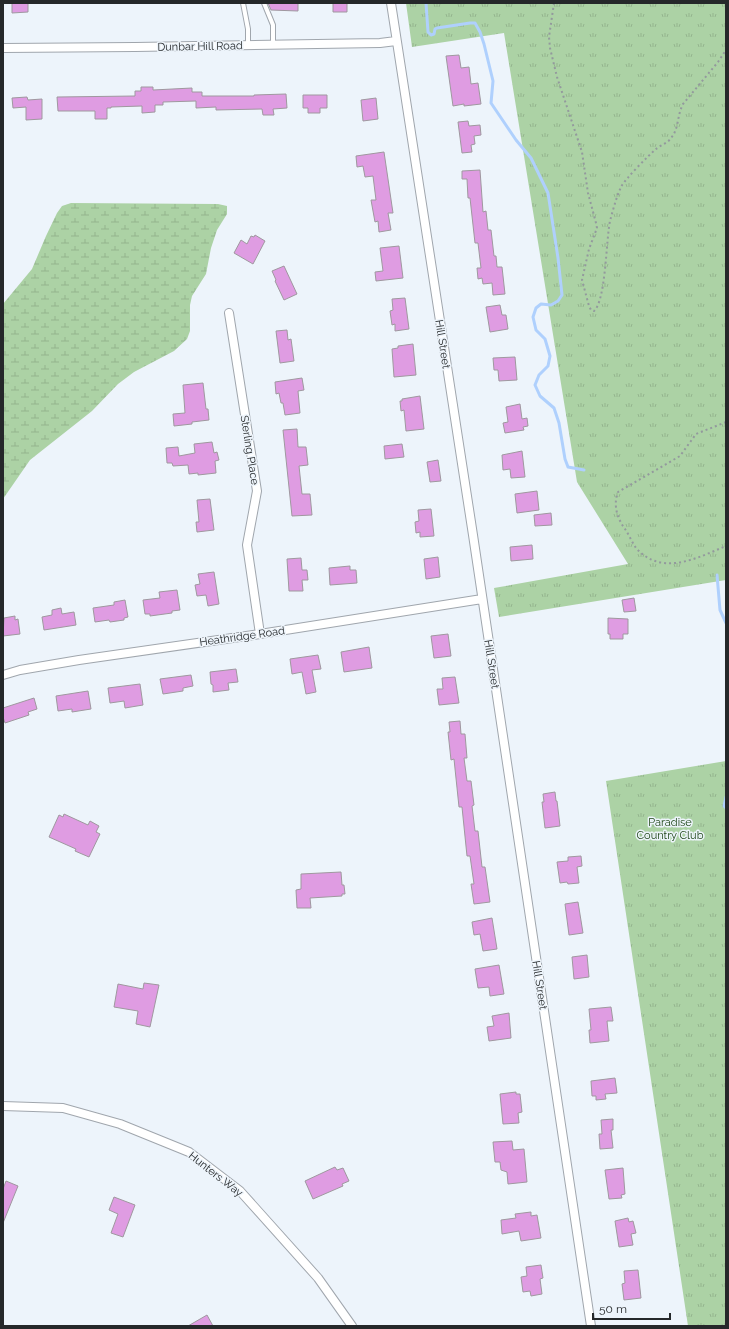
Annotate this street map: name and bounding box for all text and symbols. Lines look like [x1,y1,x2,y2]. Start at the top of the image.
street label: Dunbar Hill Road [157,39,243,54]
street label: Hill Street [432,319,453,370]
street label: Sterling Place [238,414,261,486]
street label: Heathridge Road [199,624,286,649]
street label: Hill Street [481,639,502,690]
park label: Paradise Country Club [637,816,704,842]
street label: Hill Street [529,960,550,1011]
street label: Hunters Way [186,1149,245,1200]
scale bar [593,1295,670,1321]
text: 50 m [599,1302,627,1316]

